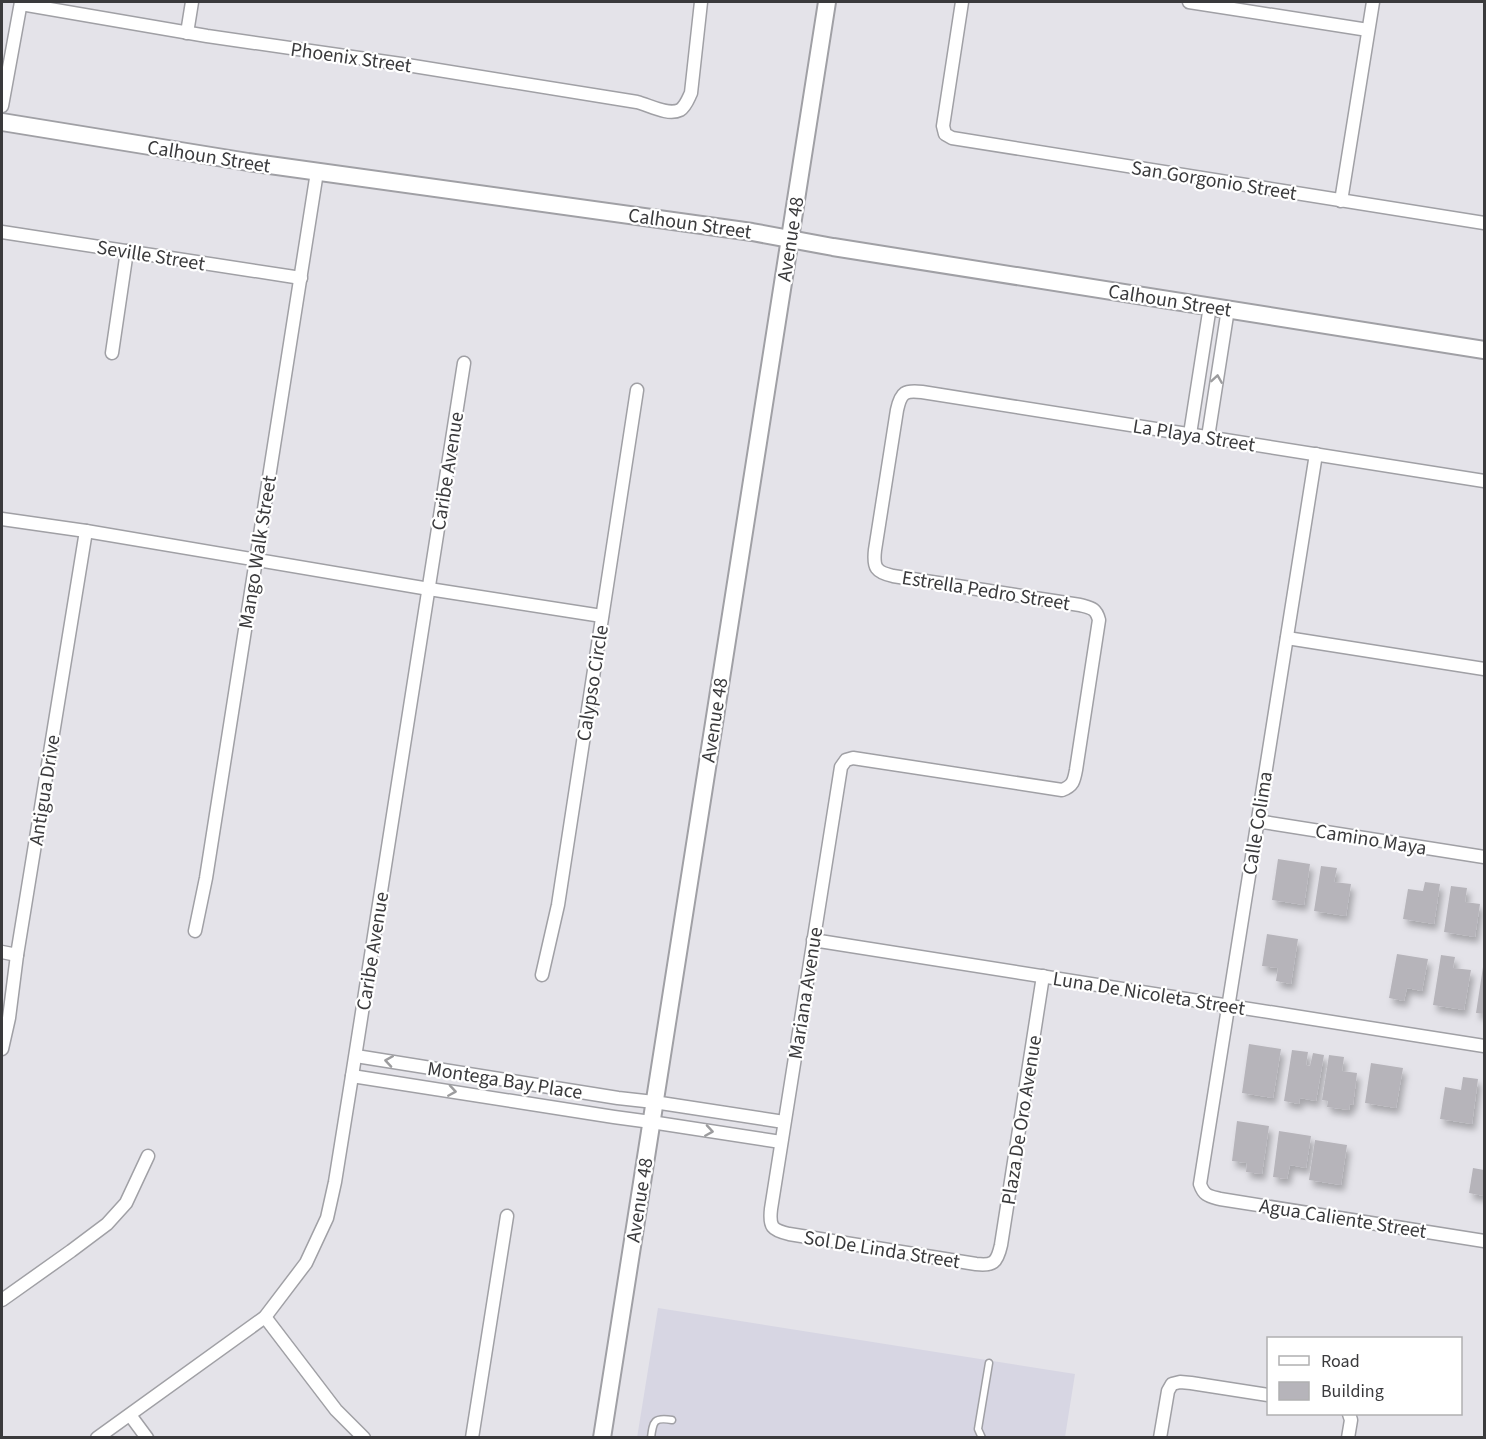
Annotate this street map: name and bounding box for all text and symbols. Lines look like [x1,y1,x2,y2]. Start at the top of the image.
street label: Phoenix Street [289,36,413,80]
street label: Calhoun Street [145,133,273,181]
street label: San Gorgonio Street [1129,154,1299,208]
street label: Avenue 48 [770,195,812,284]
street label: Calhoun Street [626,201,754,247]
street label: Seville Street [95,234,207,278]
street label: Calhoun Street [1106,277,1234,325]
one-way arrow [1211,374,1223,384]
street label: Caribe Avenue [425,410,471,533]
street label: La Playa Street [1131,413,1257,460]
street label: Mango Walk Street [232,473,284,631]
street label: Estrella Pedro Street [900,564,1072,618]
street label: Calypso Circle [570,623,616,743]
street label: Avenue 48 [694,676,736,765]
street label: Antigua Drive [22,733,68,848]
street label: Calle Colima [1236,769,1280,877]
street label: Camino Maya [1313,817,1429,863]
street label: Caribe Avenue [350,890,396,1013]
street label: Mariana Avenue [782,925,830,1061]
street label: Luna De Nicoleta Street [1051,965,1247,1023]
street label: Plaza De Oro Avenue [995,1033,1049,1207]
one-way arrow [384,1055,394,1068]
street label: Montega Bay Place [425,1055,584,1107]
one-way arrow [447,1085,456,1097]
one-way arrow [704,1124,714,1136]
street label: Avenue 48 [619,1156,661,1245]
street label: Agua Caliente Street [1257,1192,1429,1246]
street label: Sol De Linda Street [802,1224,962,1276]
legend [1267,1337,1462,1415]
text: Road [1321,1349,1360,1374]
text: Building [1321,1379,1384,1404]

